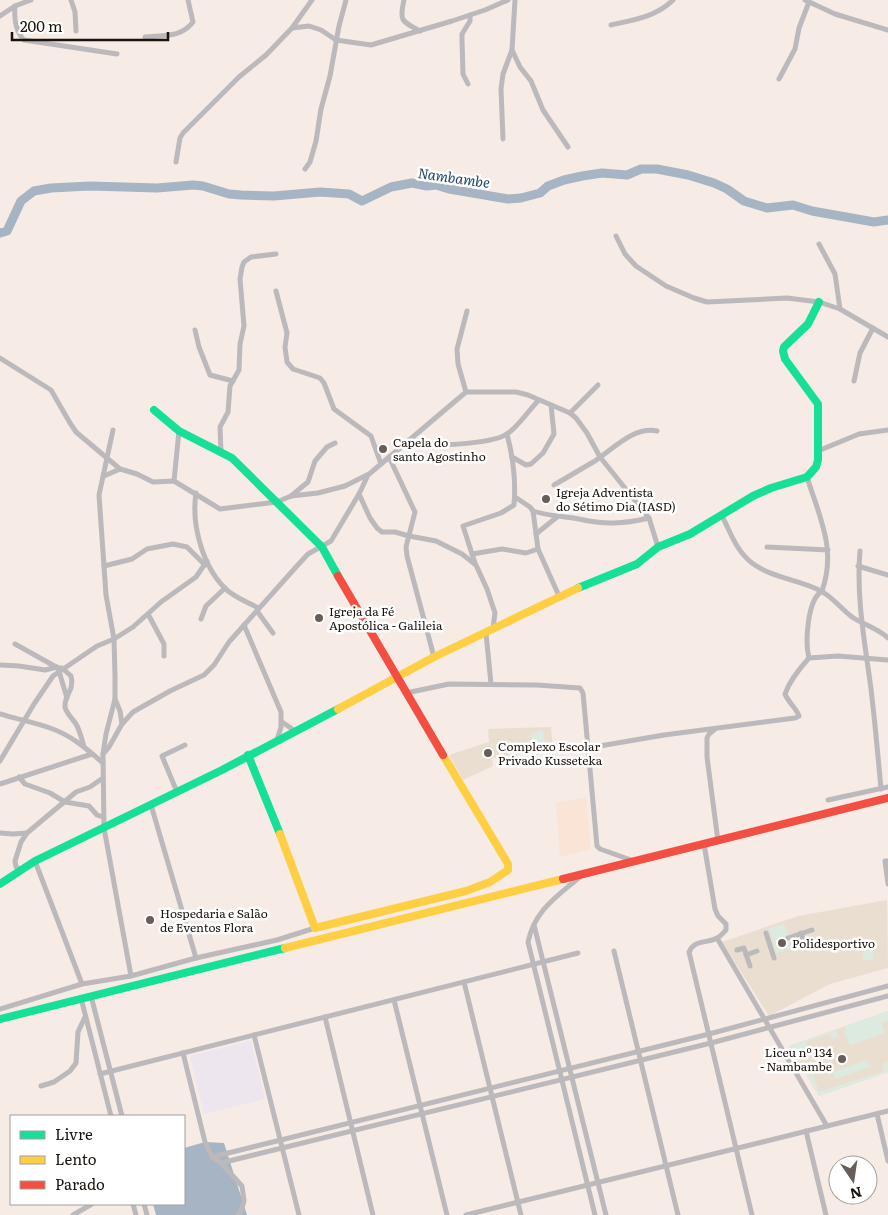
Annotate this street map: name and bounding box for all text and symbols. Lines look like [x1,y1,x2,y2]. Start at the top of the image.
scale bar [12,10,169,42]
text: 200 m [20,14,63,37]
water label: Nambambe [417,162,492,192]
place label: Capela do santo Agostinho [393,433,486,465]
marker: Capela do santo Agostinho [377,443,389,455]
place label: Igreja Adventista do Sétimo Dia (IASD) [556,483,676,515]
marker: Igreja Adventista do Sétimo Dia (IASD) [540,493,552,505]
place label: Igreja da Fé Apostólica - Galileia [329,602,443,634]
marker: Igreja da Fé Apostólica - Galileia [313,612,325,624]
place label: Complexo Escolar Privado Kusseteka [498,737,603,769]
marker: Complexo Escolar Privado Kusseteka [482,747,494,759]
place label: Hospedaria e Salão de Eventos Flora [160,904,268,936]
marker: Hospedaria e Salão de Eventos Flora [144,914,156,926]
place label: Polidesportivo [792,934,875,952]
marker: Polidesportivo [776,937,788,949]
place label: Liceu nº 134 - Nambambe [760,1043,832,1075]
marker: Liceu nº 134 - Nambambe [836,1053,848,1065]
legend [10,1115,185,1205]
text: Livre [55,1122,93,1145]
text: Lento [55,1147,97,1170]
north arrow [828,1155,878,1205]
text: Parado [55,1172,105,1195]
text: N [848,1183,864,1205]

